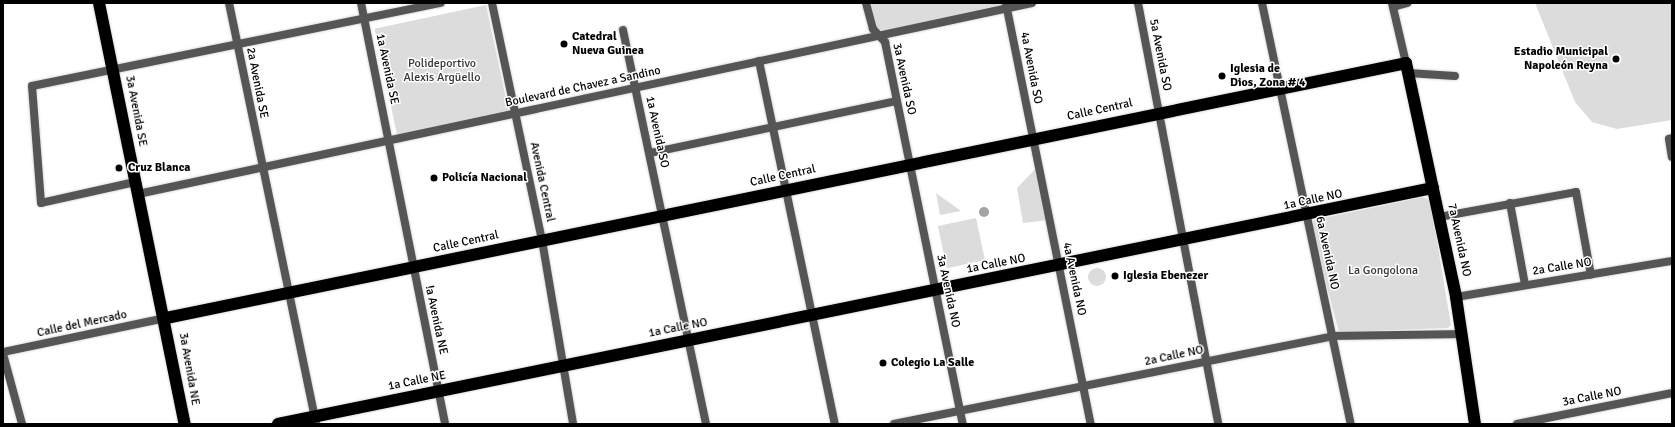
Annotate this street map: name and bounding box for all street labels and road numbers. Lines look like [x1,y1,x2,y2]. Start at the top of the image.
street label: 5a Avenida SO [1146,18,1174,92]
street label: 4a Avenida SO [1017,31,1045,105]
street label: 1a Avenida SE [372,32,402,106]
street label: 3a Avenida SO [889,42,919,116]
street label: 2a Avenida SE [243,46,271,120]
street label: Boulevard de Chavez a Sandino [504,63,662,111]
street label: 3a Avenida SE [122,74,150,148]
street label: 1a Avenida SO [642,95,672,169]
street label: Calle Central [1066,96,1134,124]
street label: Avenida Central [527,141,557,223]
street label: Calle Central [749,162,817,190]
street label: 1a Calle NO [1282,187,1344,213]
street label: 7a Avenida NO [1444,202,1474,278]
street label: 6a Avenida NO [1312,215,1342,291]
street label: Calle Central [432,228,500,256]
street label: 4a Avenida NO [1059,241,1089,317]
street label: 1a Calle NO [965,251,1027,277]
street label: 3a Avenida NO [933,253,963,329]
street label: 2a Calle NO [1531,255,1593,279]
street label: !a Avenida NE [422,284,450,356]
street label: Calle del Mercado [36,307,128,341]
street label: 1a Calle NO [647,315,709,341]
street label: 3a Avenida NE [176,332,202,406]
street label: 2a Calle NO [1143,343,1205,369]
street label: 1a Calle NE [387,368,447,394]
street label: 3a Calle NO [1561,384,1623,410]

